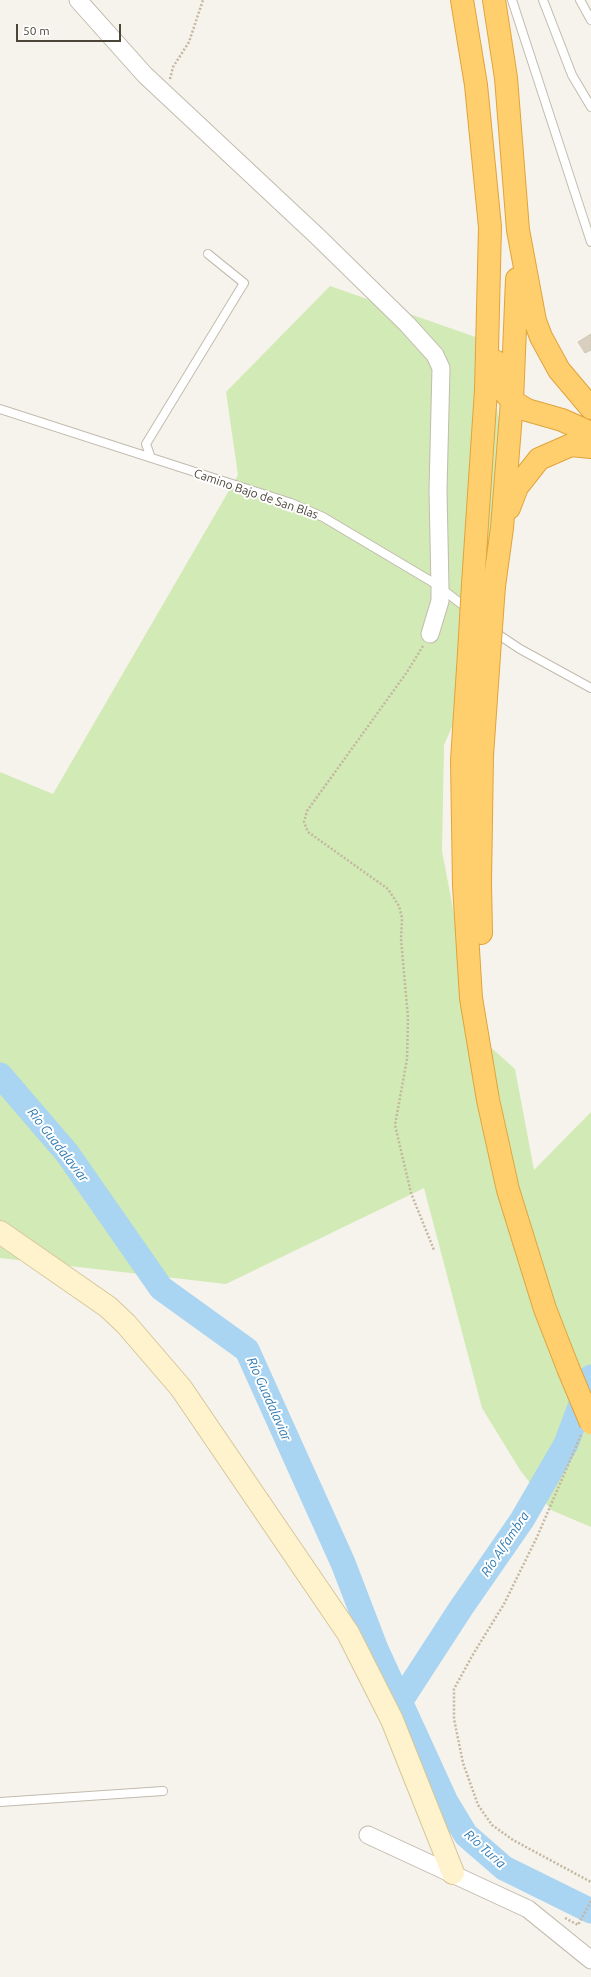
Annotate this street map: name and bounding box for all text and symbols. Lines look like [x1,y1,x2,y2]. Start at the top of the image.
scale bar [18,16,123,42]
text: 50 m [23,24,50,37]
street label: Camino Bajo de San Blas [192,466,320,522]
water label: Río Guadalaviar [24,1105,92,1185]
water label: Río Guadalaviar [244,1355,294,1443]
water label: Río Alfambra [478,1509,532,1579]
water label: Río Turia [461,1827,509,1871]

